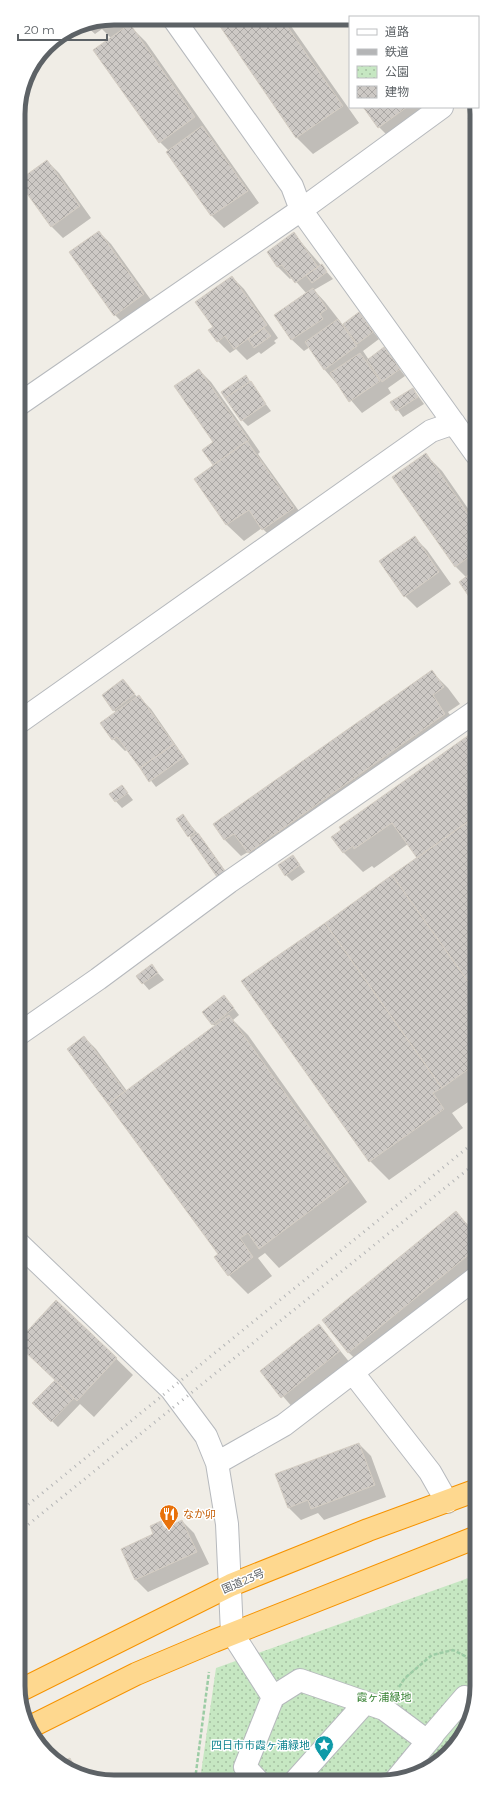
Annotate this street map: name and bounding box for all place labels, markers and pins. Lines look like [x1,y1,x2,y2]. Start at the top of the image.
restaurant icon: なか卯 [158,1503,180,1531]
place label: なか卯 [183,1507,216,1521]
place icon: 四日市市霞ヶ浦緑地 [313,1734,335,1762]
place label: 四日市市霞ヶ浦緑地 [211,1738,310,1752]

